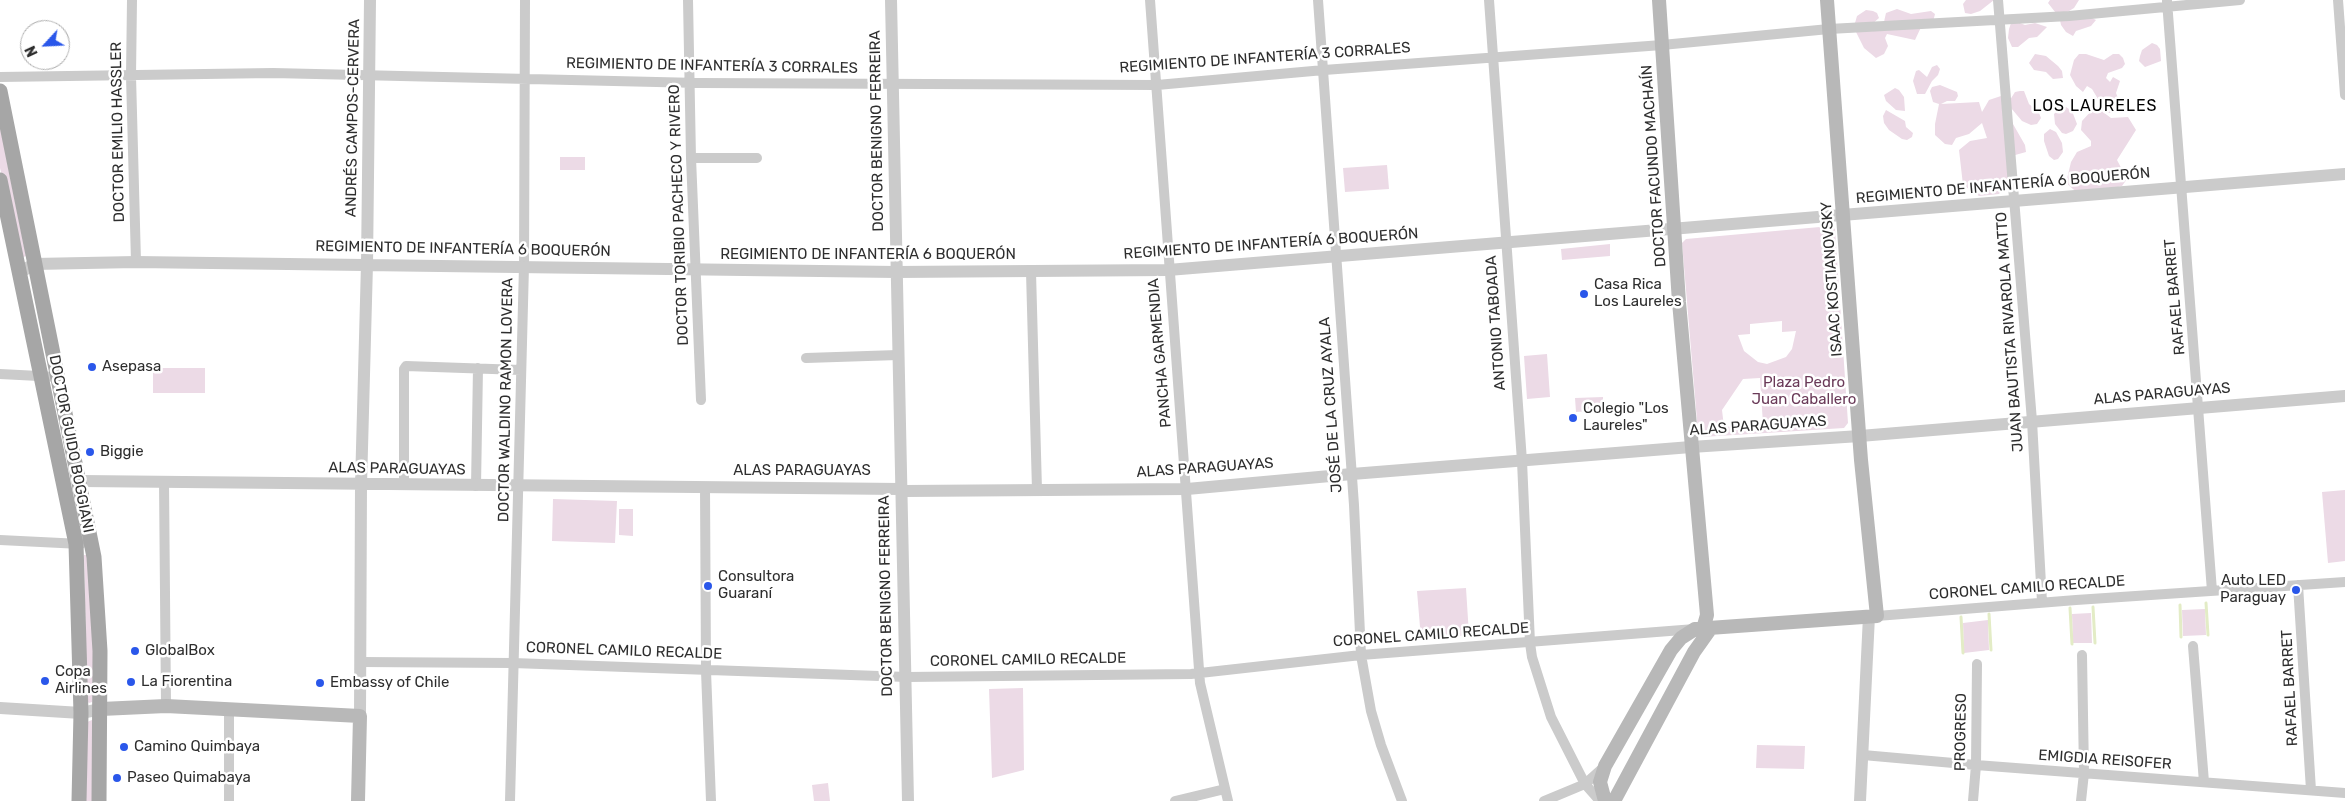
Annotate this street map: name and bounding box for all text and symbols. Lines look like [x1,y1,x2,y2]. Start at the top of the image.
street label: ANDRÉS CAMPOS-CERVERA [342,19,364,217]
north arrow [20,20,70,70]
street label: DOCTOR BENIGNO FERREIRA [866,30,888,232]
street label: REGIMIENTO DE INFANTERÍA 3 CORRALES [1119,39,1411,77]
street label: DOCTOR EMILIO HASSLER [107,42,129,222]
text: N [22,43,42,59]
street label: REGIMIENTO DE INFANTERÍA 3 CORRALES [566,54,858,78]
street label: DOCTOR FACUNDO MACHAÍN [1638,64,1670,268]
street label: DOCTOR TORIBIO PACHECO Y RIVERO [665,84,693,346]
district label: LOS LAURELES [2031,96,2159,116]
street label: REGIMIENTO DE INFANTERÍA 6 BOQUERÓN [1855,164,2151,208]
street label: ISAAC KOSTIANOVSKY [1818,201,1846,357]
street label: JUAN BAUTISTA RIVAROLA MATTO [1993,211,2027,453]
street label: REGIMIENTO DE INFANTERÍA 6 BOQUERÓN [1123,225,1419,263]
street label: REGIMIENTO DE INFANTERÍA 6 BOQUERÓN [315,237,611,261]
street label: RAFAEL BARRET [2161,238,2189,356]
street label: REGIMIENTO DE INFANTERÍA 6 BOQUERÓN [720,246,1016,264]
street label: ANTONIO TABOADA [1482,255,1510,391]
place label: Casa Rica Los Laureles [1594,276,1682,311]
street label: DOCTOR WALDINO RAMON LOVERA [495,278,517,522]
street label: PANCHA GARMENDIA [1145,278,1175,428]
marker: Casa Rica Los Laureles [1578,288,1590,300]
street label: JOSÉ DE LA CRUZ AYALA [1316,316,1346,494]
street label: DOCTOR GUIDO BOGGIANI [45,354,97,534]
place label: Asepasa [102,358,161,376]
marker: Asepasa [86,361,98,373]
park label: Plaza Pedro Juan Caballero [1752,374,1856,409]
street label: ALAS PARAGUAYAS [2093,379,2231,409]
place label: Colegio "Los Laureles" [1583,400,1669,435]
marker: Colegio "Los Laureles" [1567,412,1579,424]
street label: ALAS PARAGUAYAS [1689,412,1827,440]
place label: Biggie [100,443,144,461]
marker: Biggie [84,446,96,458]
street label: ALAS PARAGUAYAS [1136,454,1274,482]
street label: ALAS PARAGUAYAS [328,459,466,479]
street label: ALAS PARAGUAYAS [733,462,871,480]
street label: DOCTOR BENIGNO FERREIRA [875,495,897,697]
place label: Consultora Guaraní [718,568,794,603]
street label: CORONEL CAMILO RECALDE [1928,572,2126,604]
place label: Auto LED Paraguay [2220,572,2286,607]
marker: Consultora Guaraní [702,580,714,592]
marker: Auto LED Paraguay [2290,584,2302,596]
street label: CORONEL CAMILO RECALDE [1332,619,1530,651]
street label: RAFAEL BARRET [2278,629,2302,747]
street label: CORONEL CAMILO RECALDE [526,639,722,663]
place label: GlobalBox [145,642,215,660]
marker: GlobalBox [129,645,141,657]
street label: CORONEL CAMILO RECALDE [930,649,1126,671]
place label: Copa Airlines [55,663,107,698]
place label: La Fiorentina [141,673,232,691]
place label: Embassy of Chile [330,674,449,692]
marker: Copa Airlines [39,675,51,687]
marker: La Fiorentina [125,676,137,688]
marker: Embassy of Chile [314,677,326,689]
street label: PROGRESO [1951,693,1971,771]
place label: Camino Quimbaya [134,738,260,756]
marker: Camino Quimbaya [118,741,130,753]
street label: EMIGDIA REISOFER [2038,746,2172,774]
place label: Paseo Quimabaya [127,769,251,787]
marker: Paseo Quimabaya [111,772,123,784]

